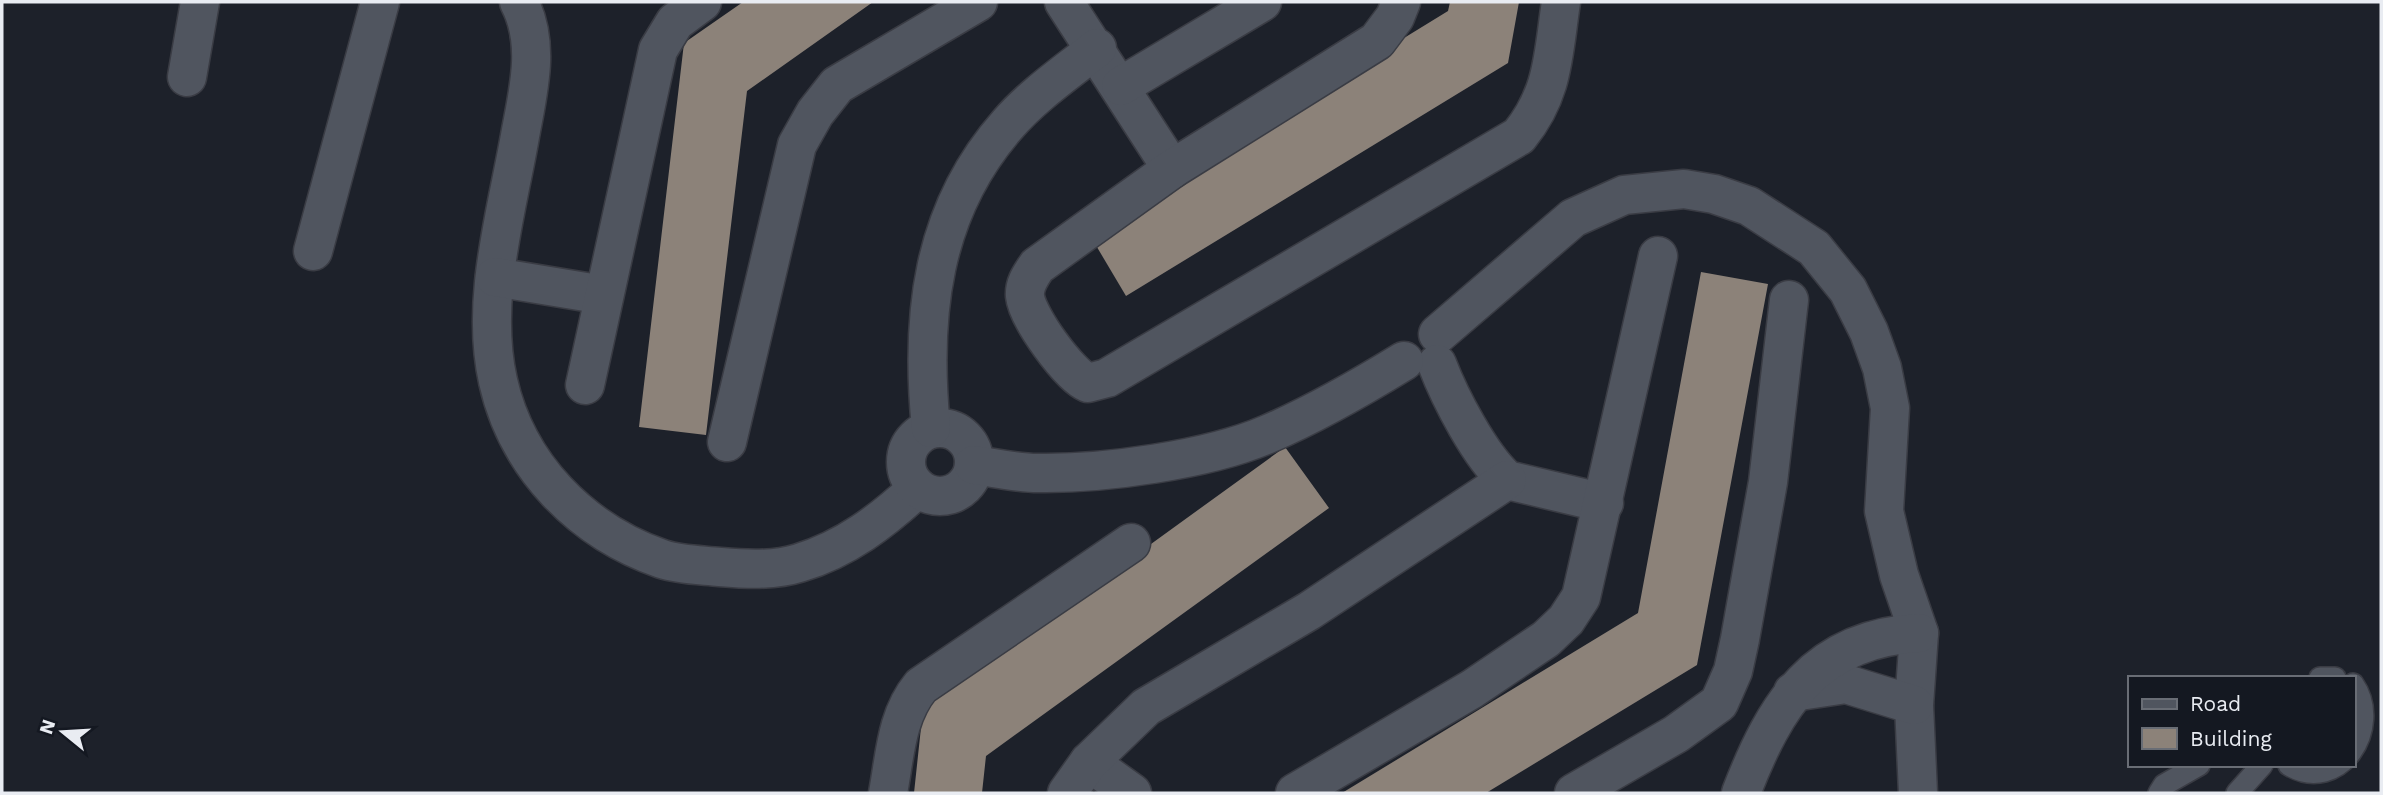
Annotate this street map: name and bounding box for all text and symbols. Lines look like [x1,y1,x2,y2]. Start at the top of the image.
legend [2128,676,2355,767]
text: Road [2190,691,2241,716]
north arrow [28,697,98,767]
text: N [34,717,60,737]
text: Building [2190,726,2272,751]

